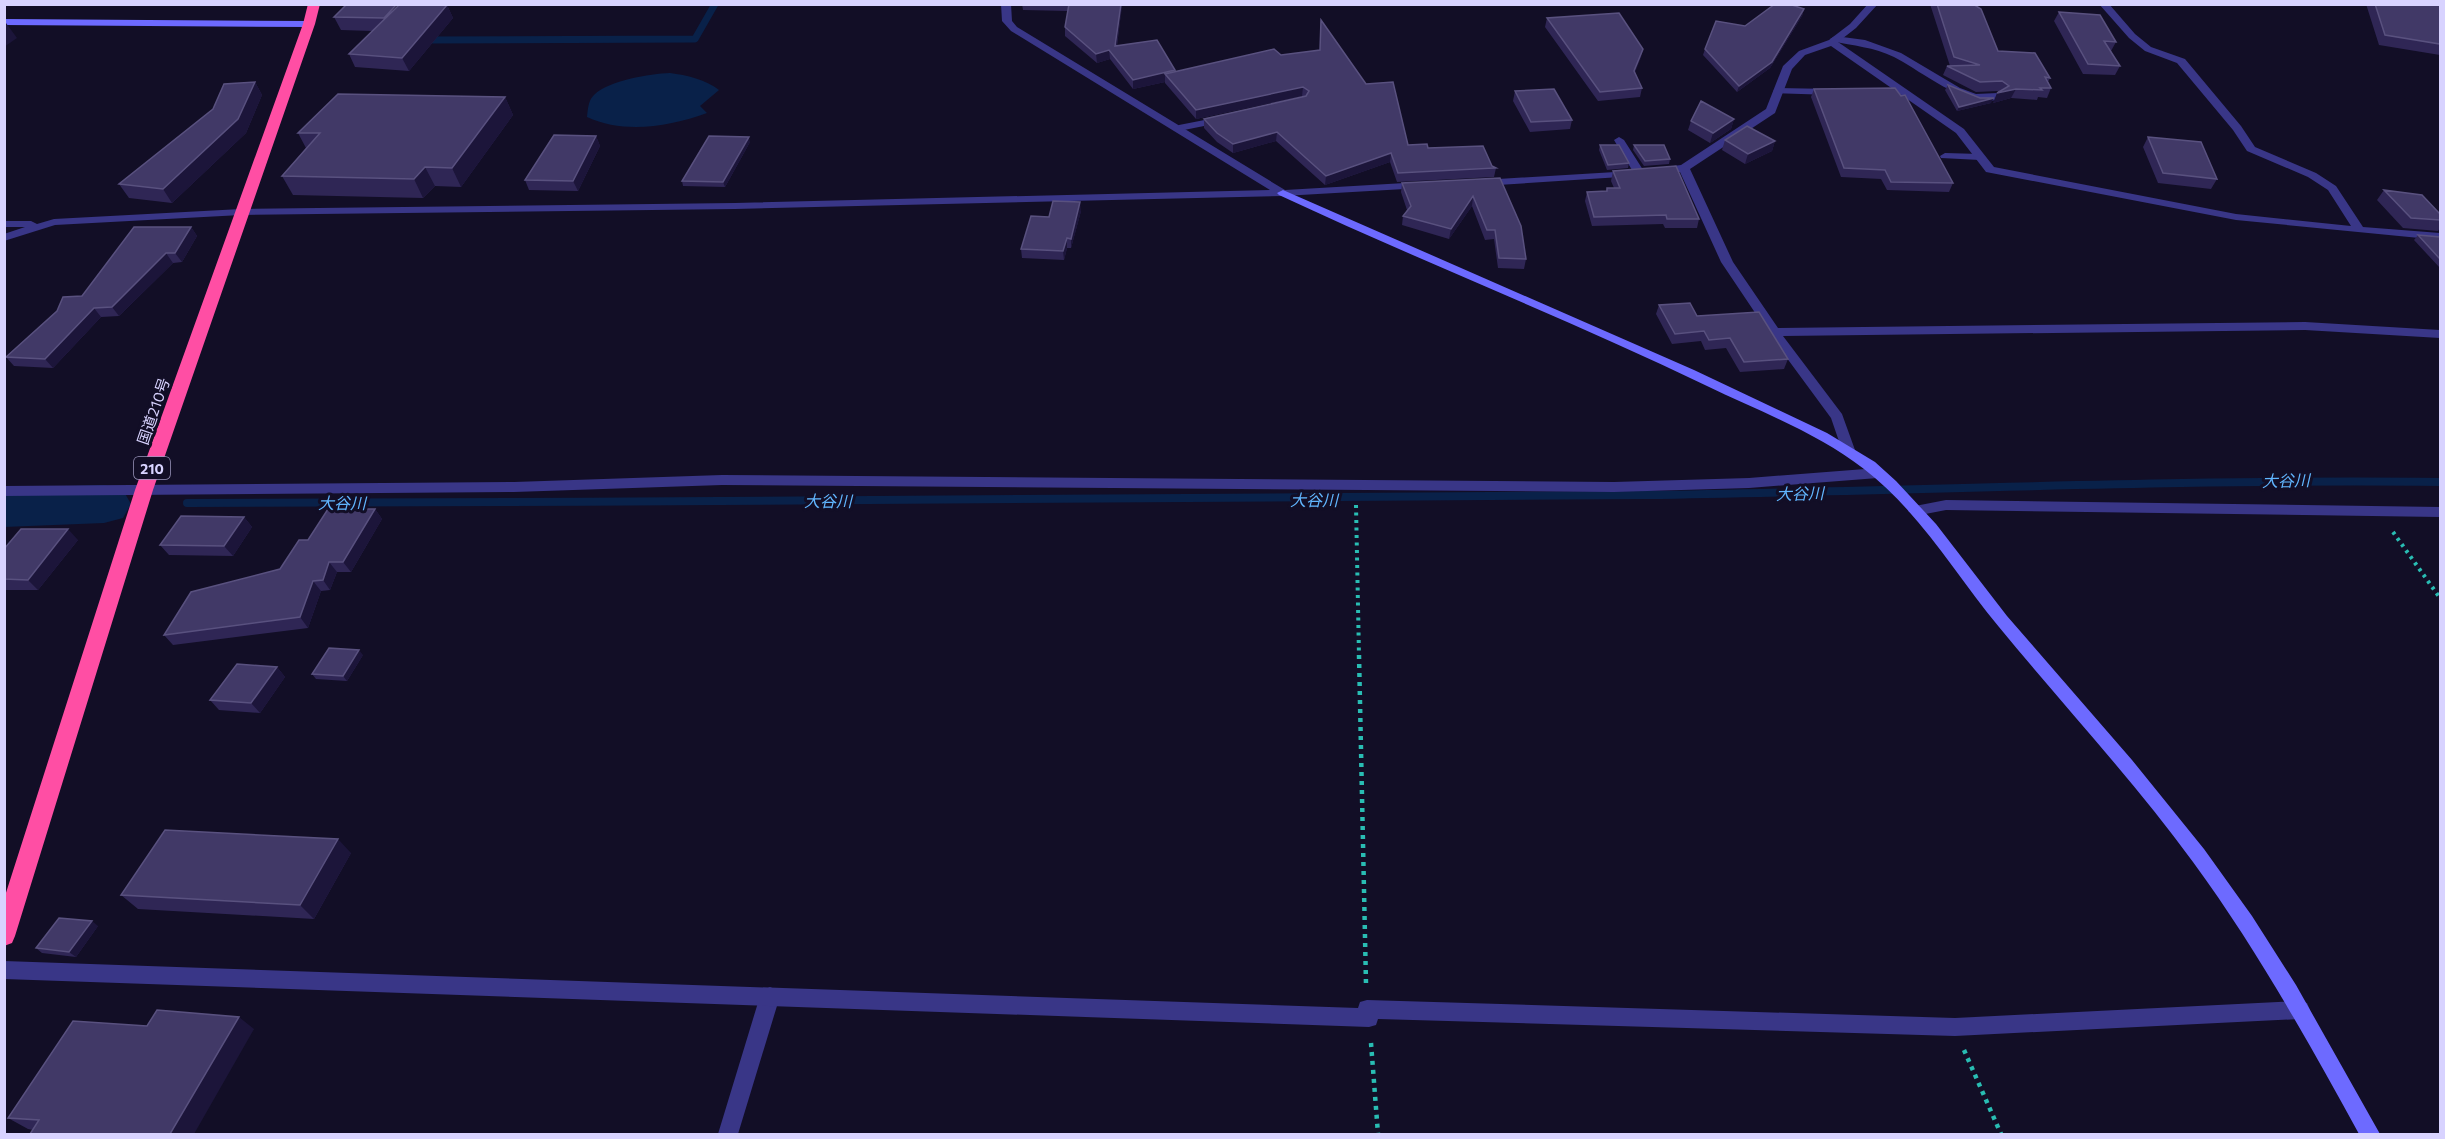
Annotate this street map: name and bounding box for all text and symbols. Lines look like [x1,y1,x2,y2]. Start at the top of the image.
street label: 国道210号 [133,375,173,447]
road number: 210 [134,457,170,479]
water label: 大谷川 [2262,470,2312,490]
water label: 大谷川 [1776,483,1826,503]
water label: 大谷川 [1290,490,1340,509]
water label: 大谷川 [804,491,854,510]
water label: 大谷川 [318,493,368,512]

